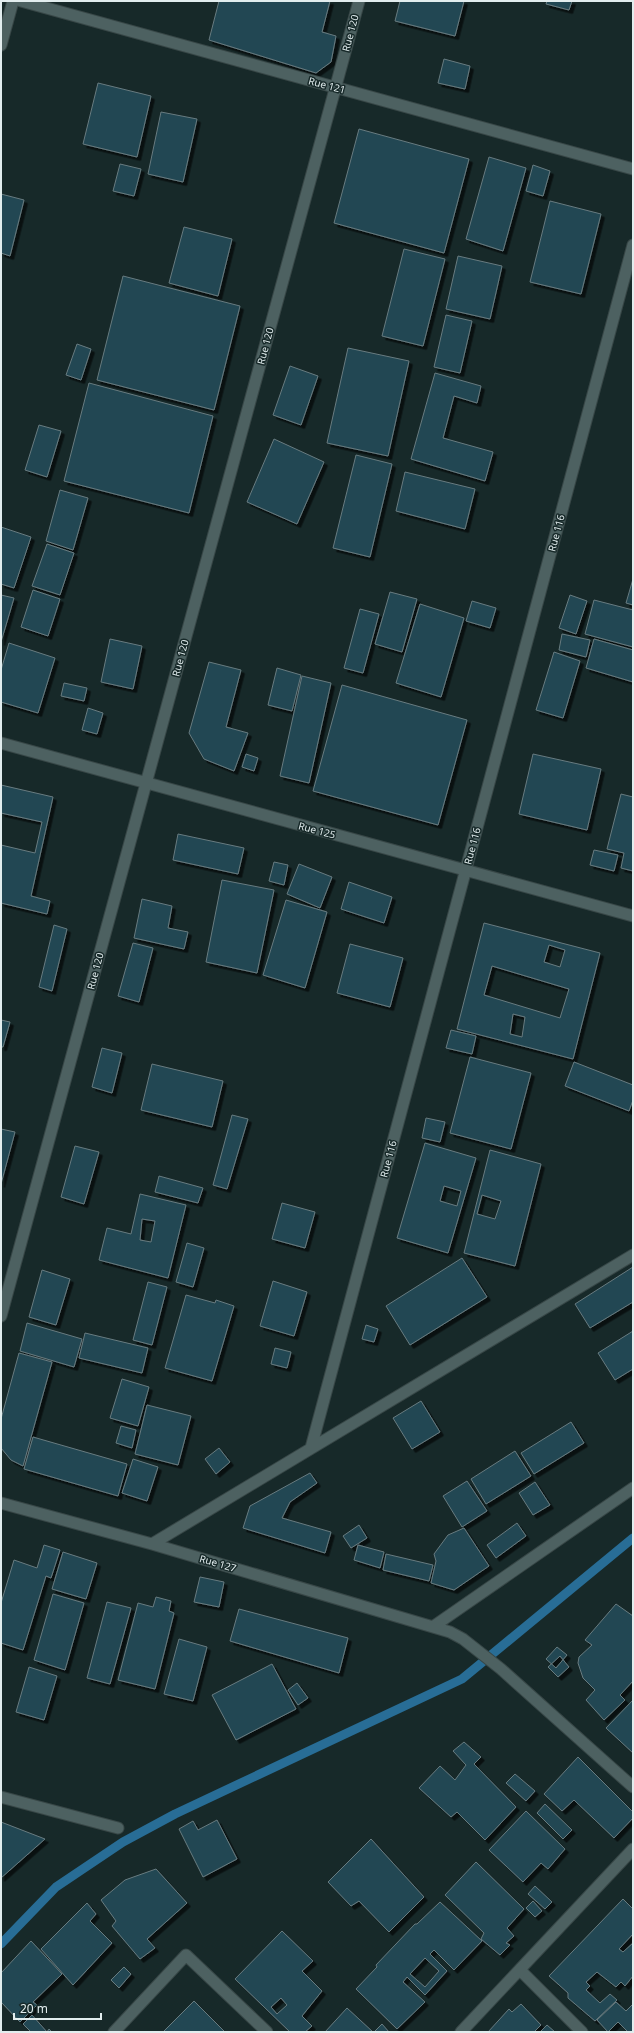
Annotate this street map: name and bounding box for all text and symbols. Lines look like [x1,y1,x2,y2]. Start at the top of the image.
street label: Rue 120 [338,13,362,53]
street label: Rue 121 [307,73,347,97]
street label: Rue 120 [253,326,277,366]
street label: Rue 116 [544,513,568,553]
street label: Rue 120 [168,638,192,678]
street label: Rue 125 [297,818,337,842]
street label: Rue 116 [460,826,484,866]
street label: Rue 120 [83,951,107,991]
street label: Rue 116 [376,1139,400,1179]
street label: Rue 127 [198,1551,238,1575]
scale bar [14,1995,101,2021]
text: 20 m [20,2000,48,2017]

